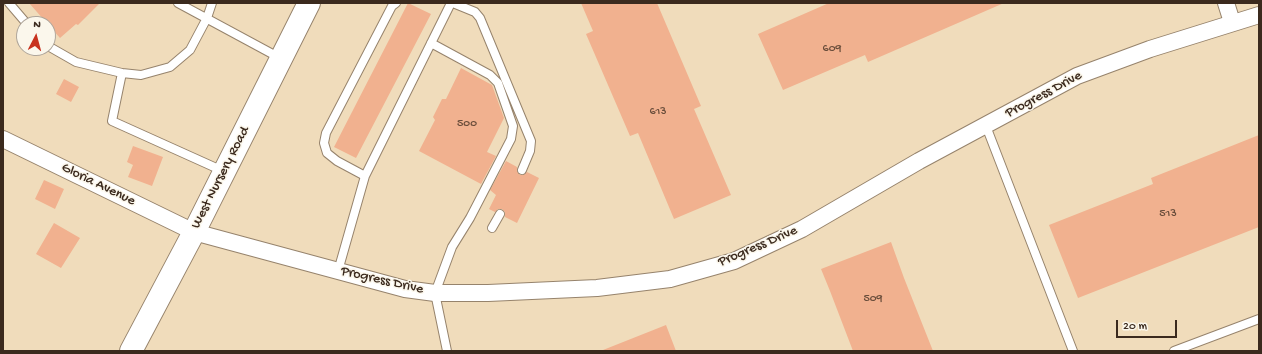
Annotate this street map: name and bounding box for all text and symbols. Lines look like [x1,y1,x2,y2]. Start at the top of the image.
north arrow [16,16,56,56]
text: N [33,19,41,31]
house number: 609 [823,42,841,56]
street label: Progress Drive [1003,68,1085,122]
house number: 613 [649,105,667,119]
house number: 500 [457,117,477,131]
street label: West Nursery Road [188,124,254,232]
street label: Gloria Avenue [58,160,138,210]
house number: 513 [1159,207,1177,221]
street label: Progress Drive [716,223,800,271]
street label: Progress Drive [339,263,425,299]
house number: 509 [863,292,883,306]
scale bar [1118,312,1179,338]
text: 20 m [1123,320,1147,334]

